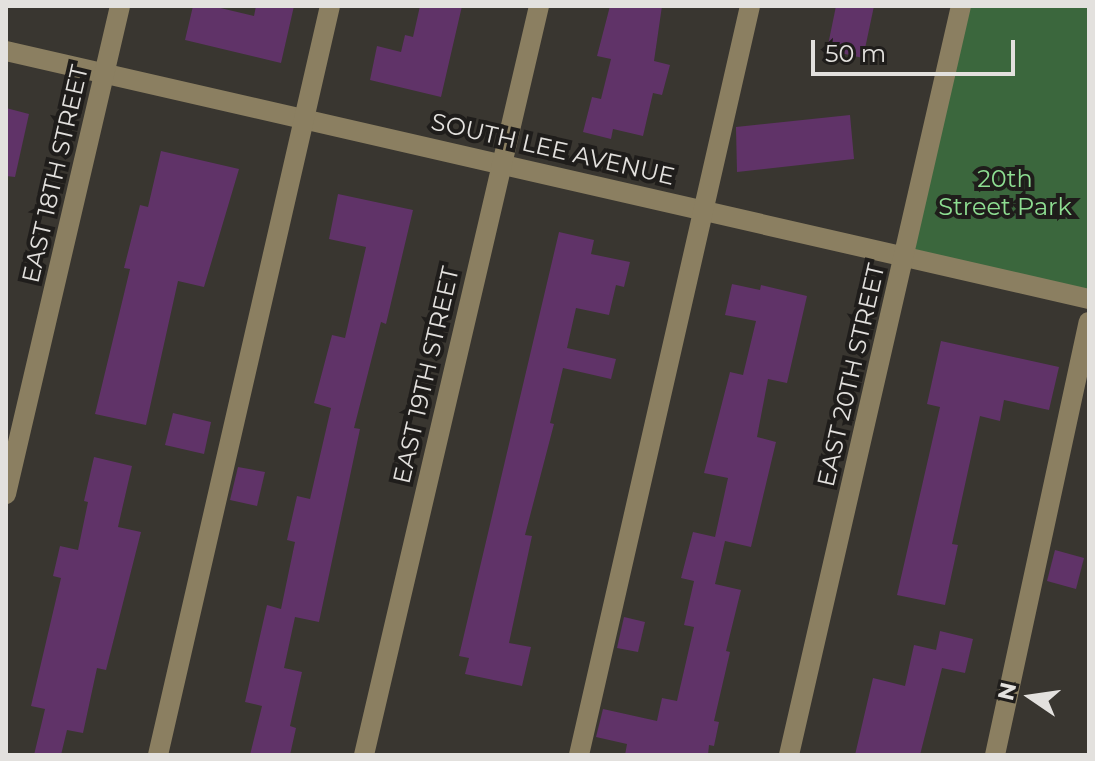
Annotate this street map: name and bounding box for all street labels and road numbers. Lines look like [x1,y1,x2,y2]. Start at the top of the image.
street label: EAST 18TH STREET [16,62,94,286]
street label: SOUTH LEE AVENUE [428,107,678,191]
street label: EAST 20TH STREET [811,261,891,489]
street label: EAST 19TH STREET [387,264,465,486]

